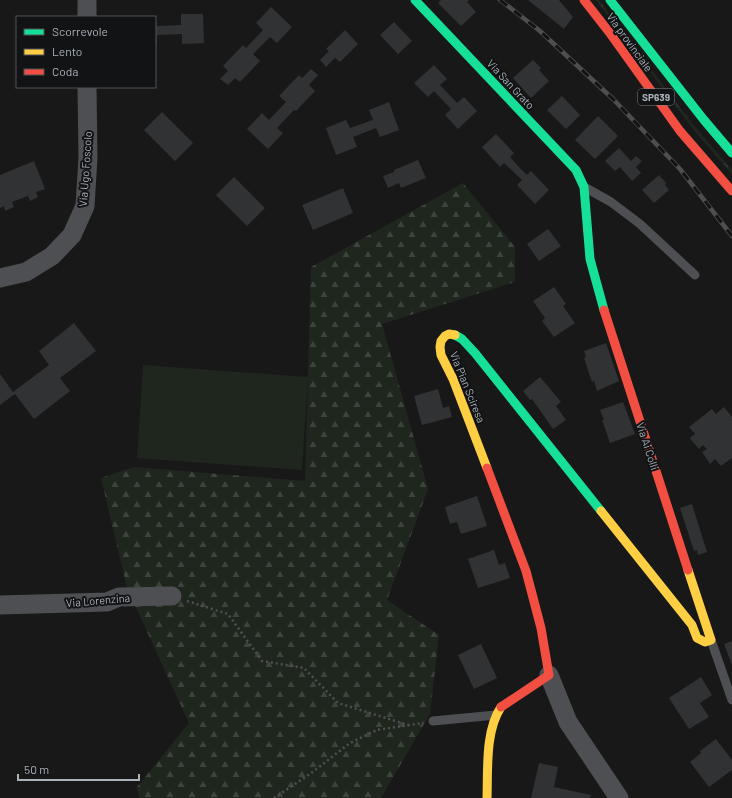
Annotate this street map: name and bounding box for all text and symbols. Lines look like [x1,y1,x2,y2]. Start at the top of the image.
street label: Via provinciale [604,10,656,74]
legend [16,16,156,88]
text: Scorrevole [52,24,108,38]
text: Lento [52,44,82,58]
street label: Via San Grato [485,56,537,112]
text: Coda [52,64,79,78]
road number: SP639 [638,89,674,105]
street label: Via Ugo Foscolo [76,131,94,207]
street label: Via Pian Sciresa [448,349,488,425]
street label: Via Ai Colli [634,421,662,472]
street label: Via Lorenzina [65,591,131,609]
scale bar [18,756,139,782]
text: 50 m [24,762,49,776]

